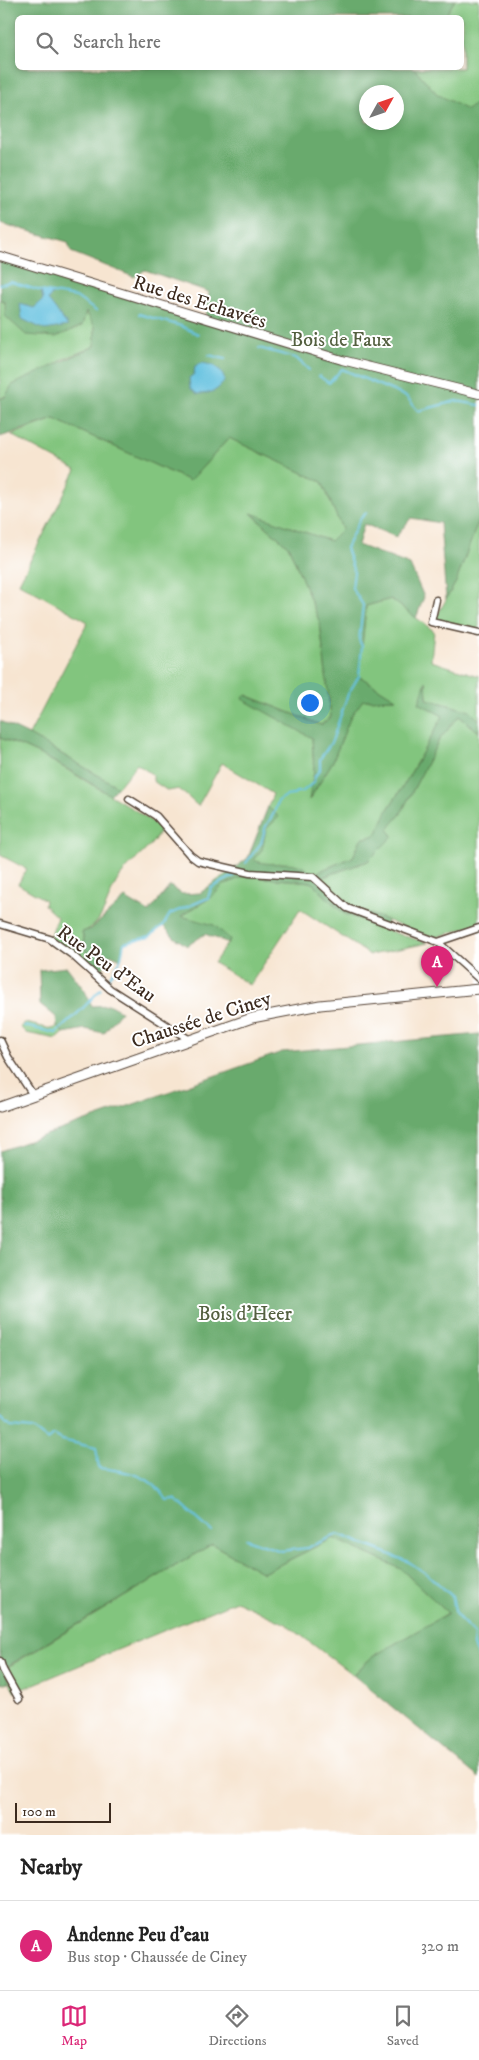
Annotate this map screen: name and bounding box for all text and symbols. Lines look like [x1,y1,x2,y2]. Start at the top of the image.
search box [15,15,464,70]
icon: search [33,29,61,57]
text: Search here [73,31,161,54]
north arrow [359,85,404,130]
street label: Rue des Echavées [130,270,270,335]
park label: Bois de Faux [291,328,392,353]
your location [297,690,323,716]
street label: Rue Peu d'Eau [52,920,161,1009]
pin: A [421,946,453,987]
street label: Chaussée de Ciney [129,986,275,1055]
park label: Bois d'Heer [198,1302,293,1327]
scale bar [15,1800,111,1823]
text: 100 m [22,1803,56,1821]
text: Nearby [20,1855,82,1881]
text: Andenne Peu d'eau [67,1924,209,1947]
text: A [31,1936,41,1956]
text: 320 m [421,1936,459,1956]
text: Bus stop · Chaussée de Ciney [67,1947,247,1967]
tab: Map [60,2002,88,2050]
tab: Directions [208,2002,266,2050]
tab: Saved [387,2002,419,2050]

